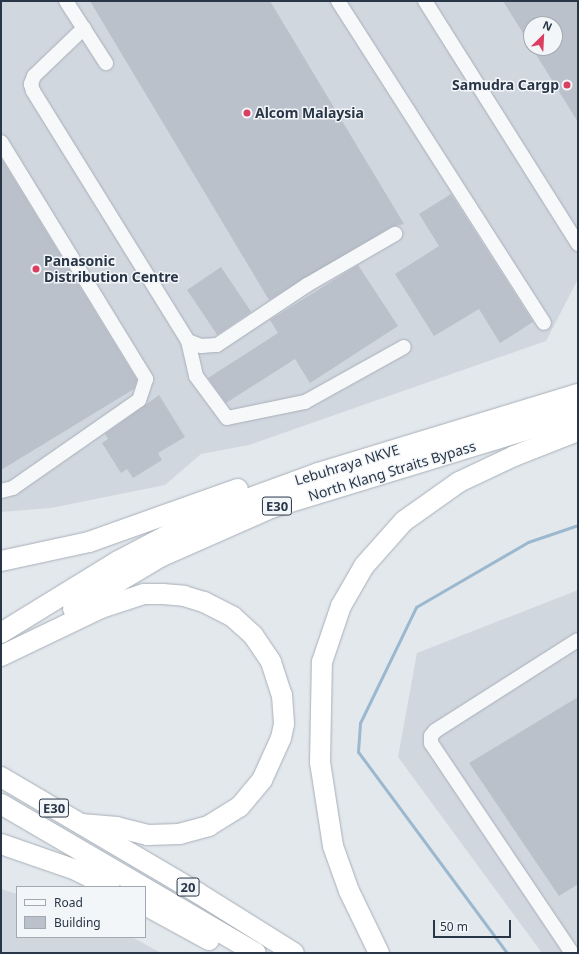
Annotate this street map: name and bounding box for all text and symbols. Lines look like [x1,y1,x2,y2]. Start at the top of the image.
north arrow [523,16,563,56]
text: N [541,17,555,34]
place label: Samudra Cargp [452,77,559,93]
marker: Samudra Cargp [562,80,572,90]
place label: Alcom Malaysia [255,105,364,121]
marker: Alcom Malaysia [242,108,252,118]
place label: Panasonic Distribution Centre [44,253,179,286]
marker: Panasonic Distribution Centre [31,264,41,274]
street label: North Klang Straits Bypass [306,437,478,505]
street label: Lebuhraya NKVE [293,441,401,489]
road number: E30 [261,495,293,517]
road number: E30 [38,797,70,819]
road number: 20 [176,876,200,898]
legend [16,886,146,938]
text: Road [54,894,83,911]
scale bar [435,912,513,938]
text: Building [54,914,101,931]
text: 50 m [440,918,468,935]

